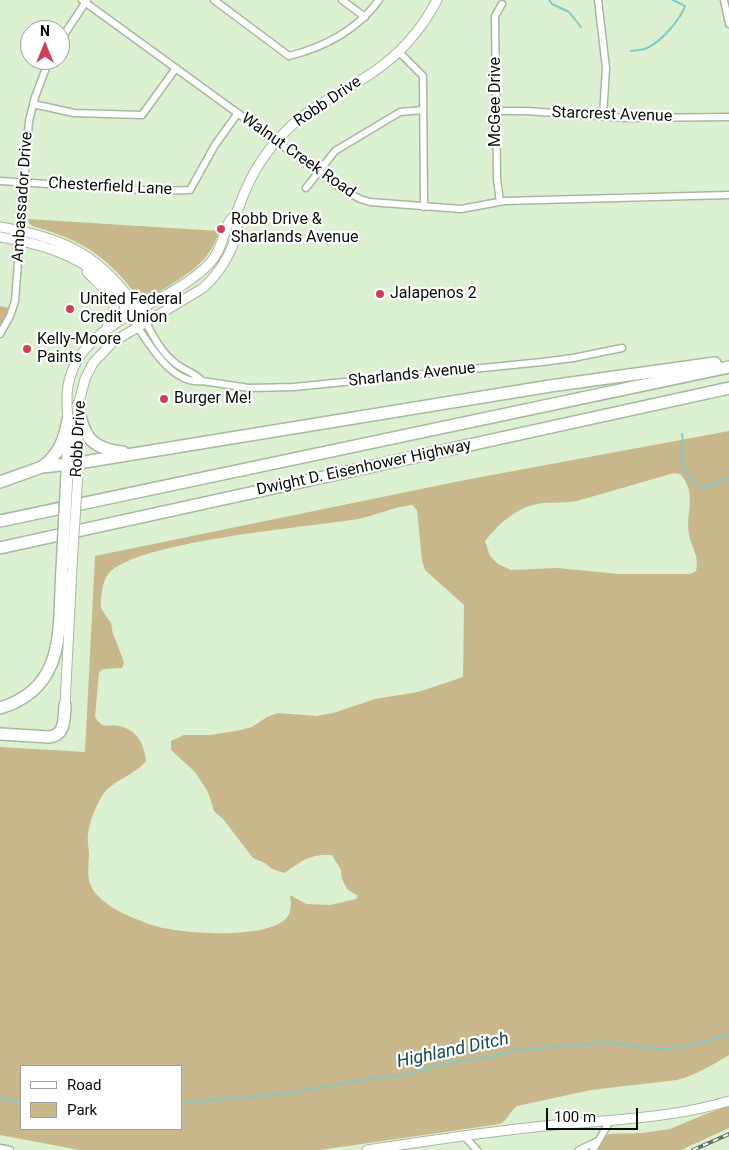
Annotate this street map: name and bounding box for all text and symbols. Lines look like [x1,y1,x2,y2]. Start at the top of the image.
north arrow [20,20,70,70]
text: N [40,23,50,39]
street label: McGee Drive [486,57,506,147]
street label: Robb Drive [291,73,365,131]
street label: Starcrest Avenue [551,103,673,127]
street label: Walnut Creek Road [237,109,359,203]
street label: Ambassador Drive [9,131,37,263]
street label: Chesterfield Lane [48,174,172,200]
place label: Robb Drive & Sharlands Avenue [231,210,358,248]
marker: Robb Drive & Sharlands Avenue [215,223,227,235]
place label: Jalapenos 2 [390,284,477,304]
marker: Jalapenos 2 [374,288,386,300]
place label: United Federal Credit Union [80,290,182,328]
marker: United Federal Credit Union [64,303,76,315]
place label: Kelly-Moore Paints [37,330,121,368]
marker: Kelly-Moore Paints [21,343,33,355]
street label: Sharlands Avenue [348,359,476,391]
place label: Burger Me! [174,389,252,409]
marker: Burger Me! [158,393,170,405]
street label: Robb Drive [67,400,91,478]
street label: Dwight D. Eisenhower Highway [255,436,473,500]
water label: Highland Ditch [395,1029,511,1073]
legend [20,1065,182,1130]
text: Road [67,1076,101,1094]
scale bar [549,1098,642,1130]
text: Park [67,1101,97,1119]
text: 100 m [554,1108,596,1126]

